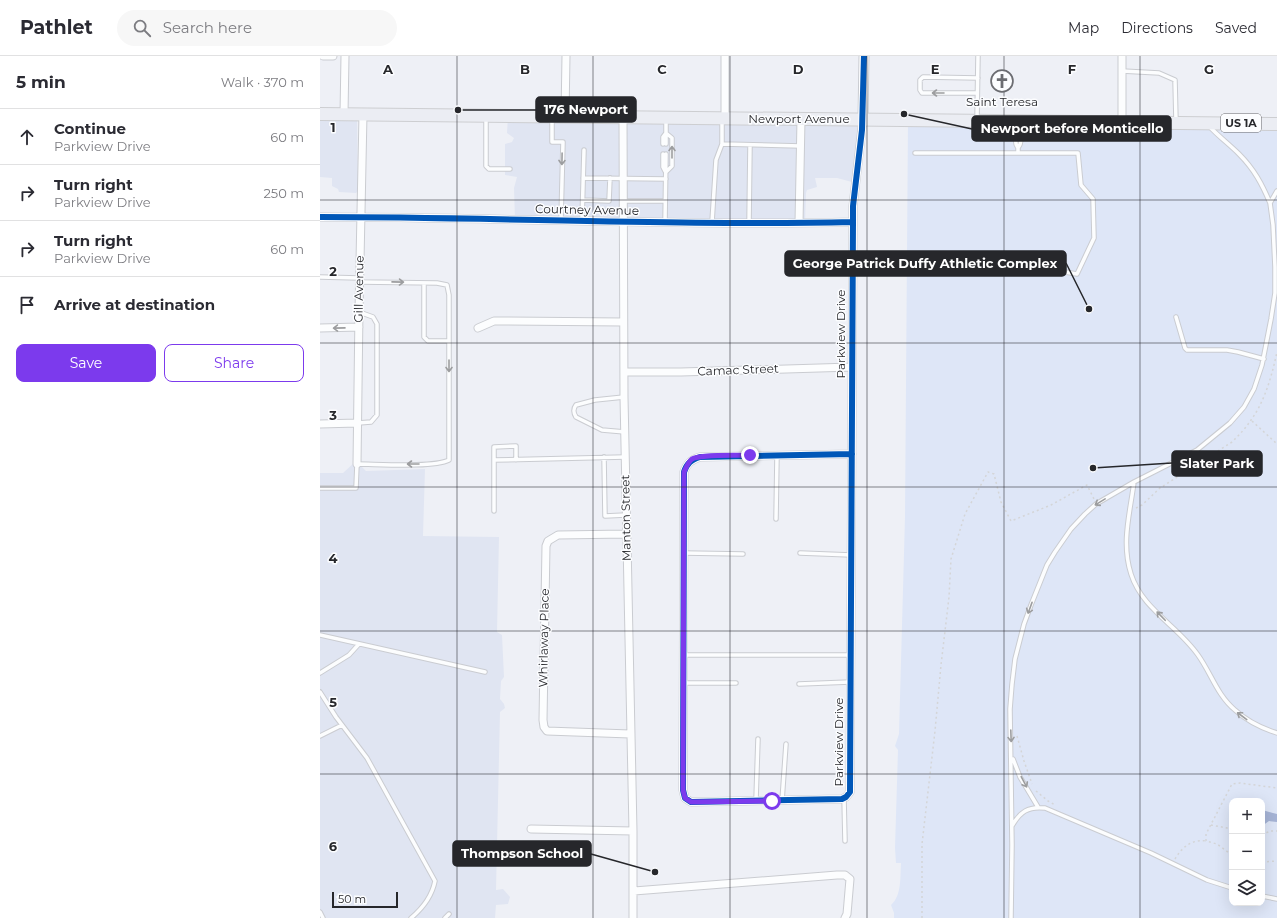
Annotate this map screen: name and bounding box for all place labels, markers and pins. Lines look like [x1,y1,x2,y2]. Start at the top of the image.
church icon: Saint Teresa [989,68,1015,94]
place label: Saint Teresa [966,94,1038,109]
callout: 176 Newport [536,97,636,122]
callout: Newport before Monticello [972,116,1171,141]
callout: George Patrick Duffy Athletic Complex [785,251,1066,276]
callout: Slater Park [1172,451,1262,476]
callout: Thompson School [453,841,591,866]

